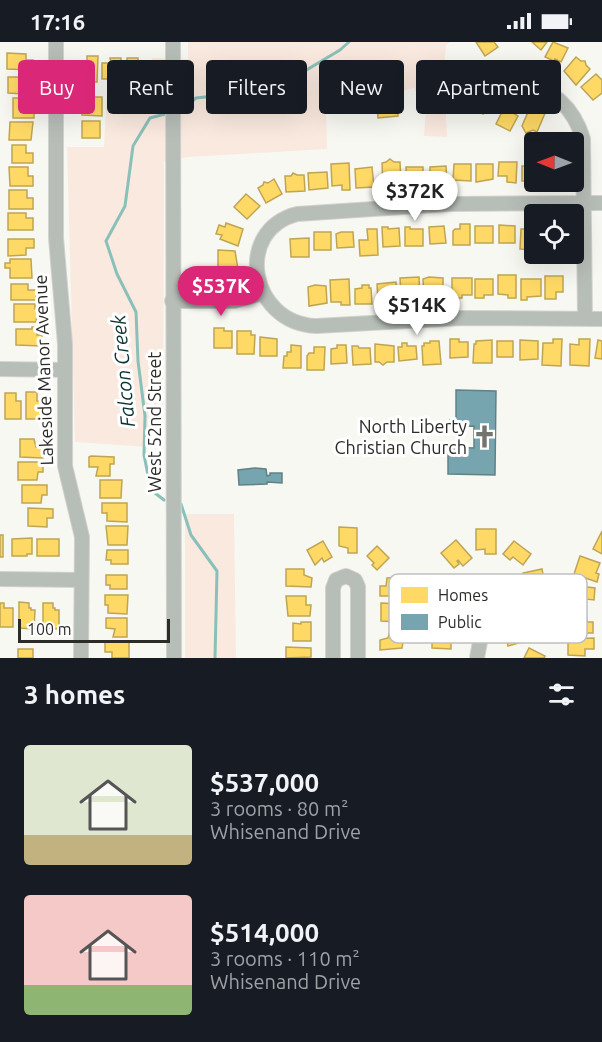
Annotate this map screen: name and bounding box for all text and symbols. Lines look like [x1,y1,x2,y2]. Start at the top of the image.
text: 17:16 [30,9,85,34]
chip: Buy [18,60,95,114]
chip: Rent [107,60,194,114]
chip: Filters [206,60,307,114]
chip: New [319,60,404,114]
chip: Apartment [416,60,561,114]
north arrow [524,132,584,192]
map controls [524,132,584,264]
pin: $372K [373,171,457,222]
text: $372K [386,179,444,202]
button: locate [524,204,584,264]
pin: $537K [179,266,263,317]
street label: Lakeside Manor Avenue [30,274,56,466]
text: $537K [192,274,250,297]
pin: $514K [375,285,459,336]
text: $514K [388,293,446,316]
water label: Falcon Creek [106,313,139,428]
street label: West 52nd Street [144,352,164,492]
place label: North Liberty Christian Church [335,416,467,457]
church icon: North Liberty Christian Church [472,424,498,450]
legend [389,574,587,643]
text: Homes [438,586,488,604]
text: Public [438,613,482,631]
scale bar [18,616,170,644]
text: 100 m [27,620,72,638]
icon: filters [545,678,578,711]
text: 3 homes [24,680,125,709]
text: $537,000 [210,768,319,797]
icon: home [72,769,144,841]
text: 3 rooms · 80 m² [210,797,348,820]
text: Whisenand Drive [210,820,361,843]
text: $514,000 [210,918,319,947]
icon: home [72,919,144,991]
text: 3 rooms · 110 m² [210,947,360,970]
text: Whisenand Drive [210,970,361,993]

